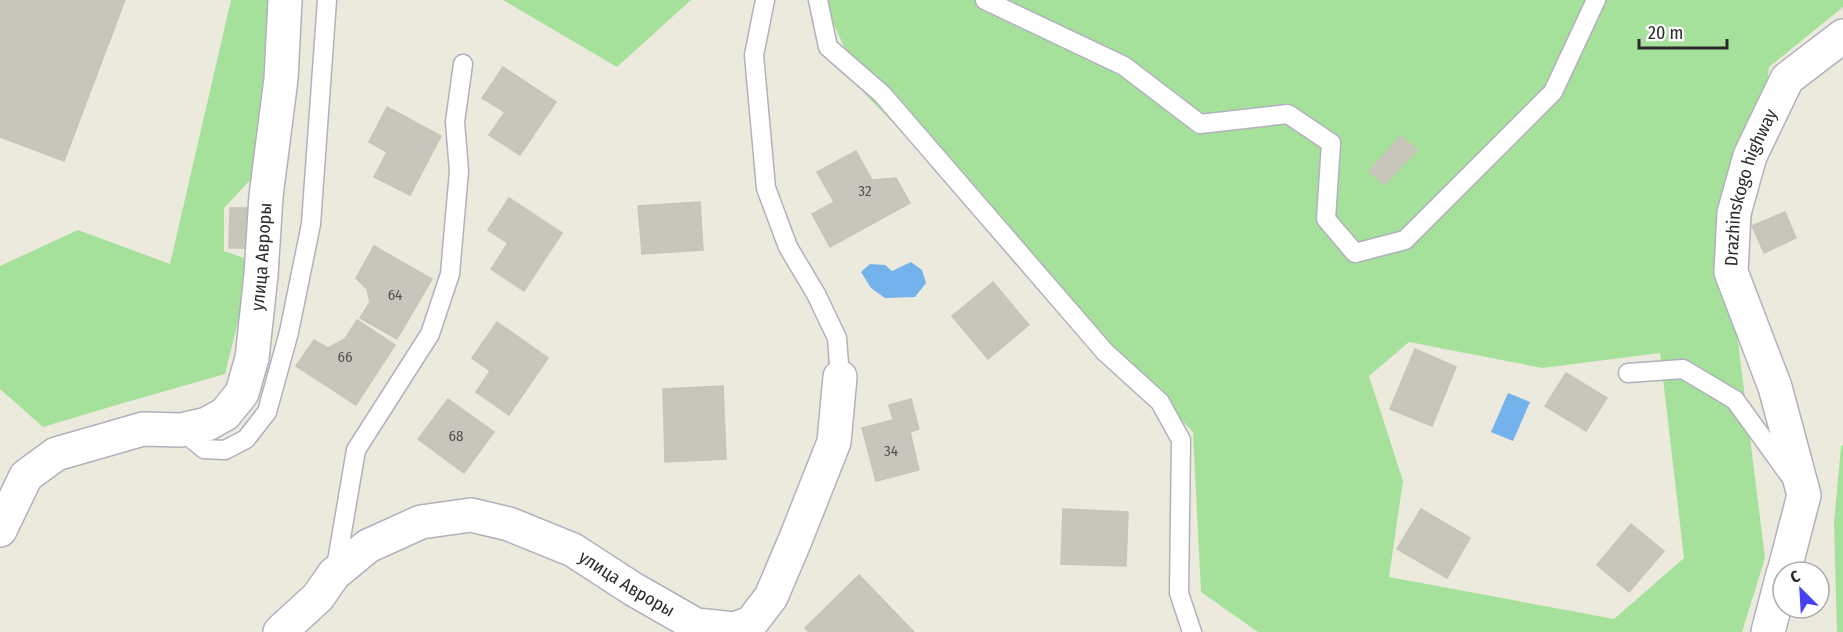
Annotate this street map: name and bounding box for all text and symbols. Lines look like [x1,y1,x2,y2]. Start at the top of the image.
scale bar [1639,12,1728,50]
text: 20 m [1648,22,1683,44]
street label: Drazhinskogo highway [1720,105,1782,267]
house number: 32 [858,182,872,200]
street label: улица Авроры [246,202,277,312]
house number: 64 [388,286,402,304]
house number: 66 [338,348,352,366]
house number: 68 [449,427,463,445]
house number: 34 [884,442,898,460]
street label: улица Авроры [575,546,679,621]
north arrow [1771,560,1831,620]
text: С [1787,566,1803,587]

